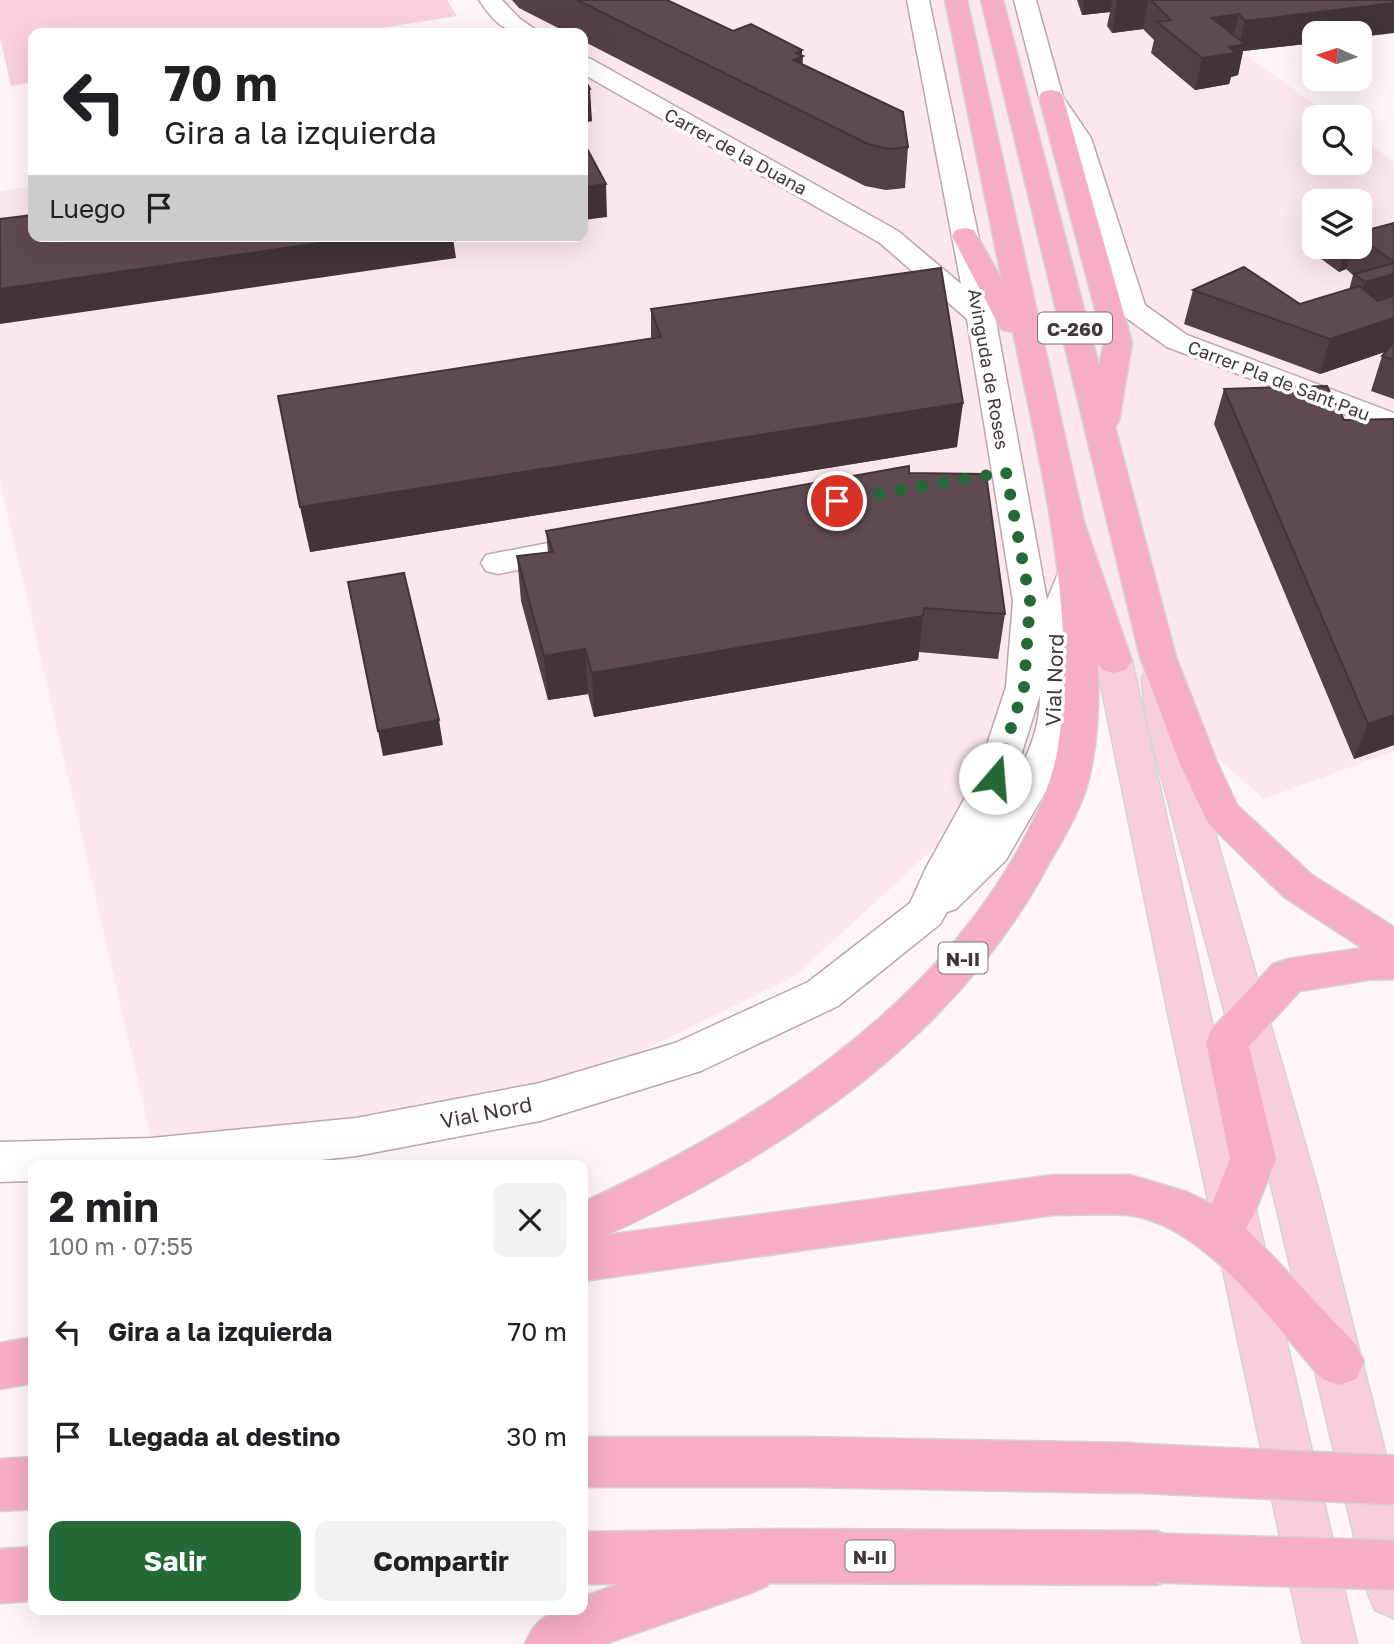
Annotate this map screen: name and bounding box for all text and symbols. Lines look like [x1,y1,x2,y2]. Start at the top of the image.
north arrow [1302,21,1372,91]
map controls [1302,21,1372,259]
text: 70 m [164,53,278,112]
icon: left [49,56,140,147]
street label: Carrer de la Duana [661,103,811,199]
button: search [1302,105,1372,175]
text: Gira a la izquierda [164,113,437,151]
icon: arrive [140,189,178,227]
button: layers [1302,189,1372,259]
text: Luego [49,193,126,224]
street label: Avinguda de Roses [964,287,1014,451]
road number: C-260 [1038,312,1112,344]
street label: Carrer Pla de Sant Pau [1185,335,1373,425]
pin [807,471,867,531]
icon: arrive [818,482,856,520]
street label: Vial Nord [1039,633,1069,727]
position arrow [958,741,1032,815]
road number: N-II [939,942,988,974]
street label: Vial Nord [438,1090,534,1134]
text: 2 min [49,1181,159,1231]
button: close [493,1183,567,1257]
text: 100 m · 07:55 [49,1232,193,1260]
icon: left [49,1313,87,1351]
text: Gira a la izquierda [108,1316,332,1347]
text: 70 m [508,1316,567,1347]
icon: arrive [49,1418,87,1456]
text: Llegada al destino [108,1421,340,1452]
text: 30 m [506,1421,567,1452]
button: Salir [49,1521,301,1601]
button: Compartir [315,1521,567,1601]
road number: N-II [846,1540,894,1572]

